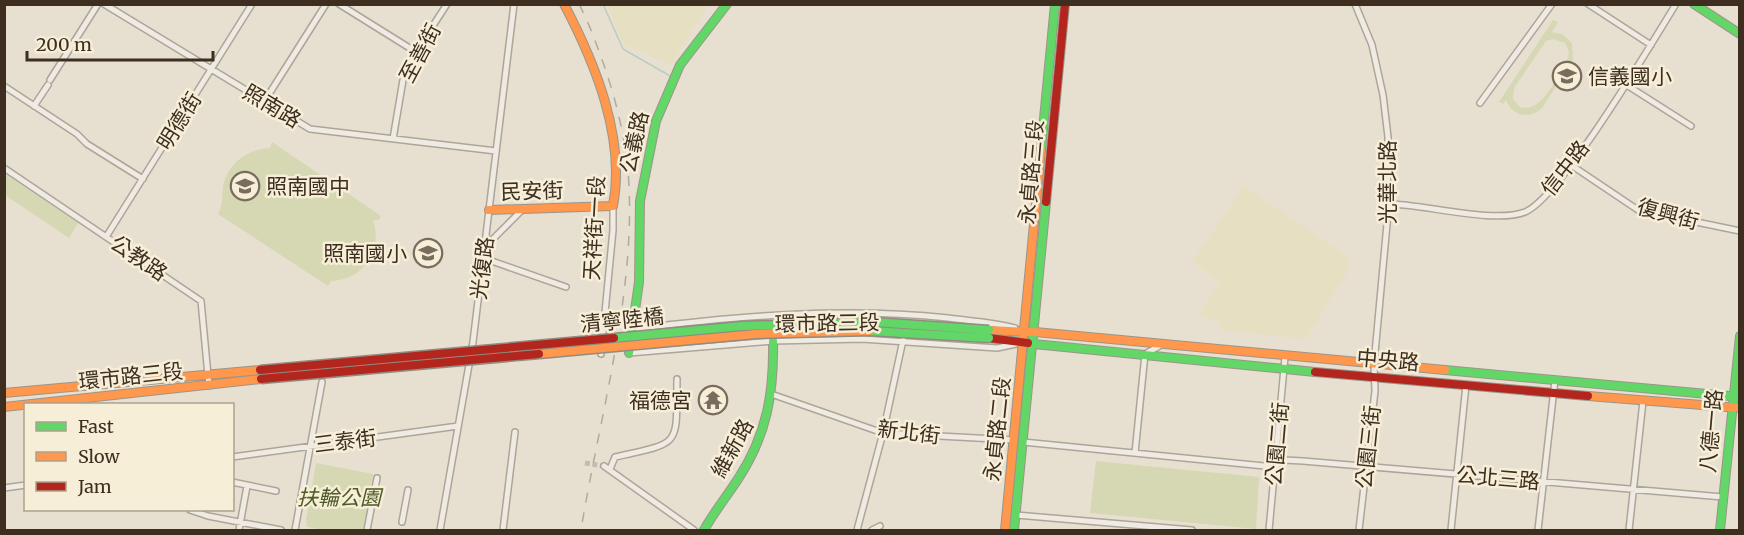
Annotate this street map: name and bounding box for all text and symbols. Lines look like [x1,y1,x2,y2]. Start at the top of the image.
street label: 至善街 [393,19,447,87]
scale bar [27,24,213,62]
text: 200 m [36,33,92,56]
school or university icon: 信義國小 [1551,60,1583,92]
place label: 信義國小 [1588,63,1672,90]
street label: 照南路 [238,78,306,134]
street label: 明德街 [151,87,207,155]
street label: 公義路 [614,108,654,176]
street label: 永貞路三段 [1013,119,1049,225]
street label: 信中路 [1535,135,1595,201]
street label: 光華北路 [1374,140,1401,224]
school or university icon: 照南國中 [229,170,261,202]
place label: 照南國中 [266,173,350,200]
street label: 天祥街一段 [578,175,610,281]
street label: 民安街 [500,176,564,206]
street label: 復興街 [1634,193,1702,235]
street label: 公教路 [105,229,173,287]
street label: 光復路 [465,235,499,301]
school or university icon: 照南國小 [412,237,444,269]
place label: 照南國小 [323,240,407,267]
street label: 清寧陸橋 [579,302,665,338]
street label: 環市路三段 [774,309,880,337]
street label: 中央路 [1355,344,1421,376]
street label: 環市路三段 [77,357,185,395]
street label: 永貞路二段 [978,375,1016,483]
temple icon: 福德宮 [697,384,729,416]
place label: 福德宮 [629,387,692,414]
street label: 八德一路 [1694,388,1728,474]
street label: 公園二街 [1260,401,1294,487]
legend [24,403,234,511]
street label: 公園三街 [1350,404,1386,490]
street label: 維新路 [705,414,759,482]
text: Fast [78,415,114,438]
street label: 新北街 [876,415,942,449]
street label: 三泰街 [312,424,378,458]
text: Slow [78,445,121,468]
street label: 公北三路 [1455,461,1541,495]
text: Jam [77,475,112,498]
park label: 扶輪公園 [297,484,384,511]

